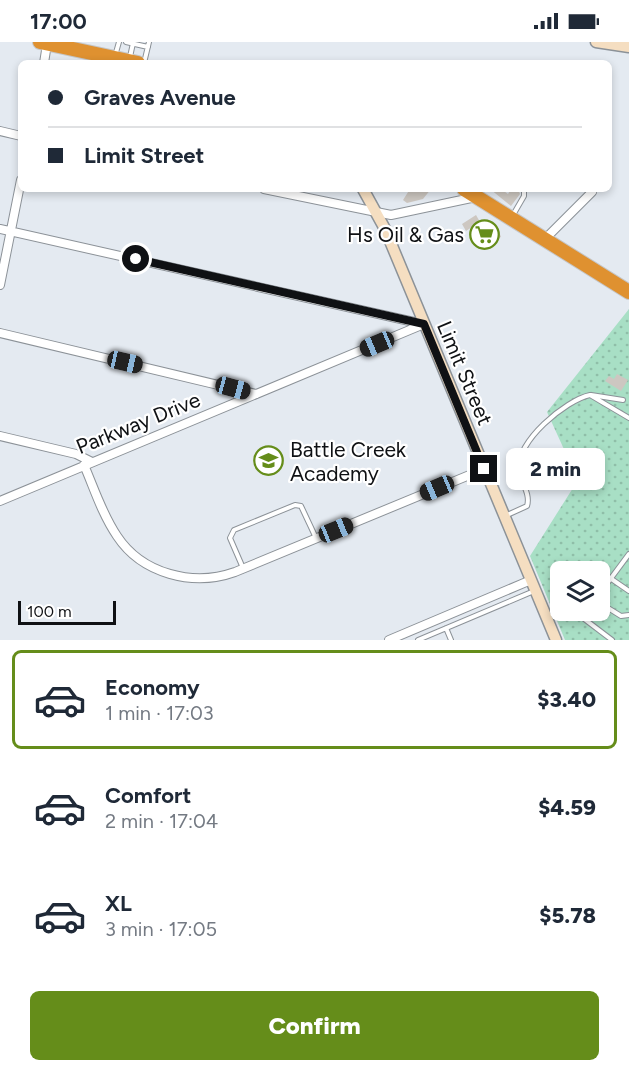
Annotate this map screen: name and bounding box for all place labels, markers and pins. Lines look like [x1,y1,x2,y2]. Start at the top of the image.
supermarket icon: Hs Oil & Gas [469,218,501,250]
place label: Hs Oil & Gas [347,222,464,247]
place label: Battle Creek Academy [290,437,407,486]
school or university icon: Battle Creek Academy [253,445,285,477]

